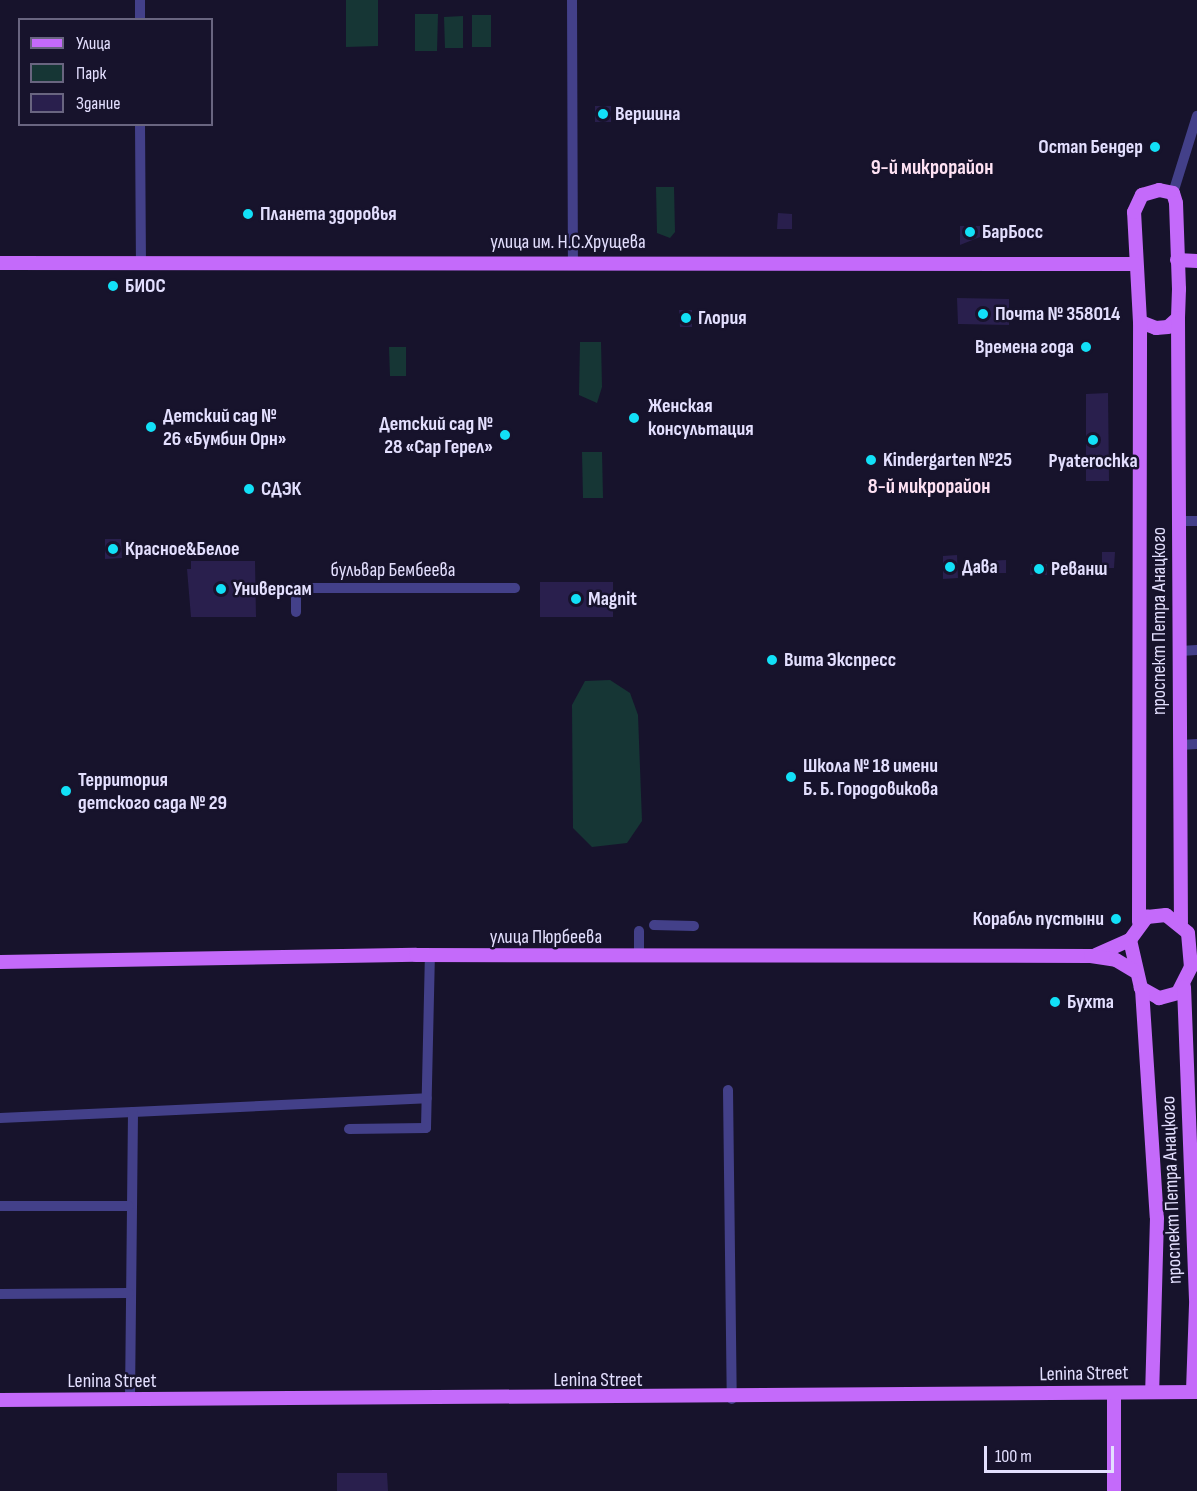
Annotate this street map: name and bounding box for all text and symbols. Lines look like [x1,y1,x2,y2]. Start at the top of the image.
legend [18,18,213,126]
text: Улица [76,33,111,54]
text: Парк [76,63,106,84]
text: Здание [76,93,121,114]
place label: Вершина [615,102,680,126]
marker: Вершина [596,107,610,121]
place label: Остап Бендер [1038,135,1143,159]
marker: Остап Бендер [1148,140,1162,154]
district label: 9-й микрорайон [871,155,993,181]
place label: Планета здоровья [260,202,397,226]
marker: Планета здоровья [241,207,255,221]
place label: БарБосс [982,220,1043,244]
marker: БарБосс [963,225,977,239]
street label: улица им. Н.С.Хрущева [490,230,646,254]
place label: БИОС [125,274,166,298]
marker: БИОС [106,279,120,293]
place label: Почта № 358014 [995,302,1120,326]
place label: Глория [698,306,747,330]
marker: Почта № 358014 [976,307,990,321]
marker: Глория [679,311,693,325]
place label: Времена года [975,335,1074,359]
marker: Времена года [1079,340,1093,354]
place label: Женская консультация [648,394,754,441]
place label: Детский сад № 26 «Бумбин Орн» [163,404,286,451]
marker: Женская консультация [625,409,643,427]
place label: Детский сад № 28 «Сар Герел» [379,412,493,459]
marker: Детский сад № 26 «Бумбин Орн» [144,420,158,434]
marker: Детский сад № 28 «Сар Герел» [498,428,512,442]
marker: Pyaterochka [1086,433,1100,447]
place label: Kindergarten №25 [883,448,1012,472]
place label: Pyaterochka [1048,449,1138,473]
marker: Kindergarten №25 [864,453,878,467]
district label: 8-й микрорайон [868,474,990,500]
place label: СДЭК [261,477,301,501]
marker: СДЭК [242,482,256,496]
street label: проспект Петра Анацкого [1147,527,1171,715]
place label: Красное&Белое [125,537,240,561]
marker: Красное&Белое [106,542,120,556]
place label: Дава [962,555,998,579]
place label: Реванш [1051,557,1107,581]
street label: бульвар Бембеева [330,558,456,582]
marker: Дава [943,560,957,574]
marker: Реванш [1032,562,1046,576]
place label: Универсам [233,577,312,601]
marker: Универсам [214,582,228,596]
place label: Magnit [588,587,637,611]
marker: Magnit [569,592,583,606]
place label: Вита Экспресс [784,648,896,672]
marker: Вита Экспресс [765,653,779,667]
place label: Школа № 18 имени Б. Б. Городовикова [803,754,938,801]
place label: Территория детского сада № 29 [78,768,227,815]
marker: Школа № 18 имени Б. Б. Городовикова [784,770,798,784]
marker: Территория детского сада № 29 [59,784,73,798]
place label: Корабль пустыни [973,907,1104,931]
marker: Корабль пустыни [1109,912,1123,926]
street label: улица Пюрбеева [490,925,602,949]
place label: Бухта [1067,990,1114,1014]
marker: Бухта [1048,995,1062,1009]
street label: проспект Петра Анацкого [1157,1096,1187,1284]
street label: Lenina Street [1039,1361,1129,1387]
street label: Lenina Street [553,1368,643,1392]
street label: Lenina Street [67,1369,157,1393]
scale bar [987,1434,1118,1472]
text: 100 m [995,1446,1032,1467]

